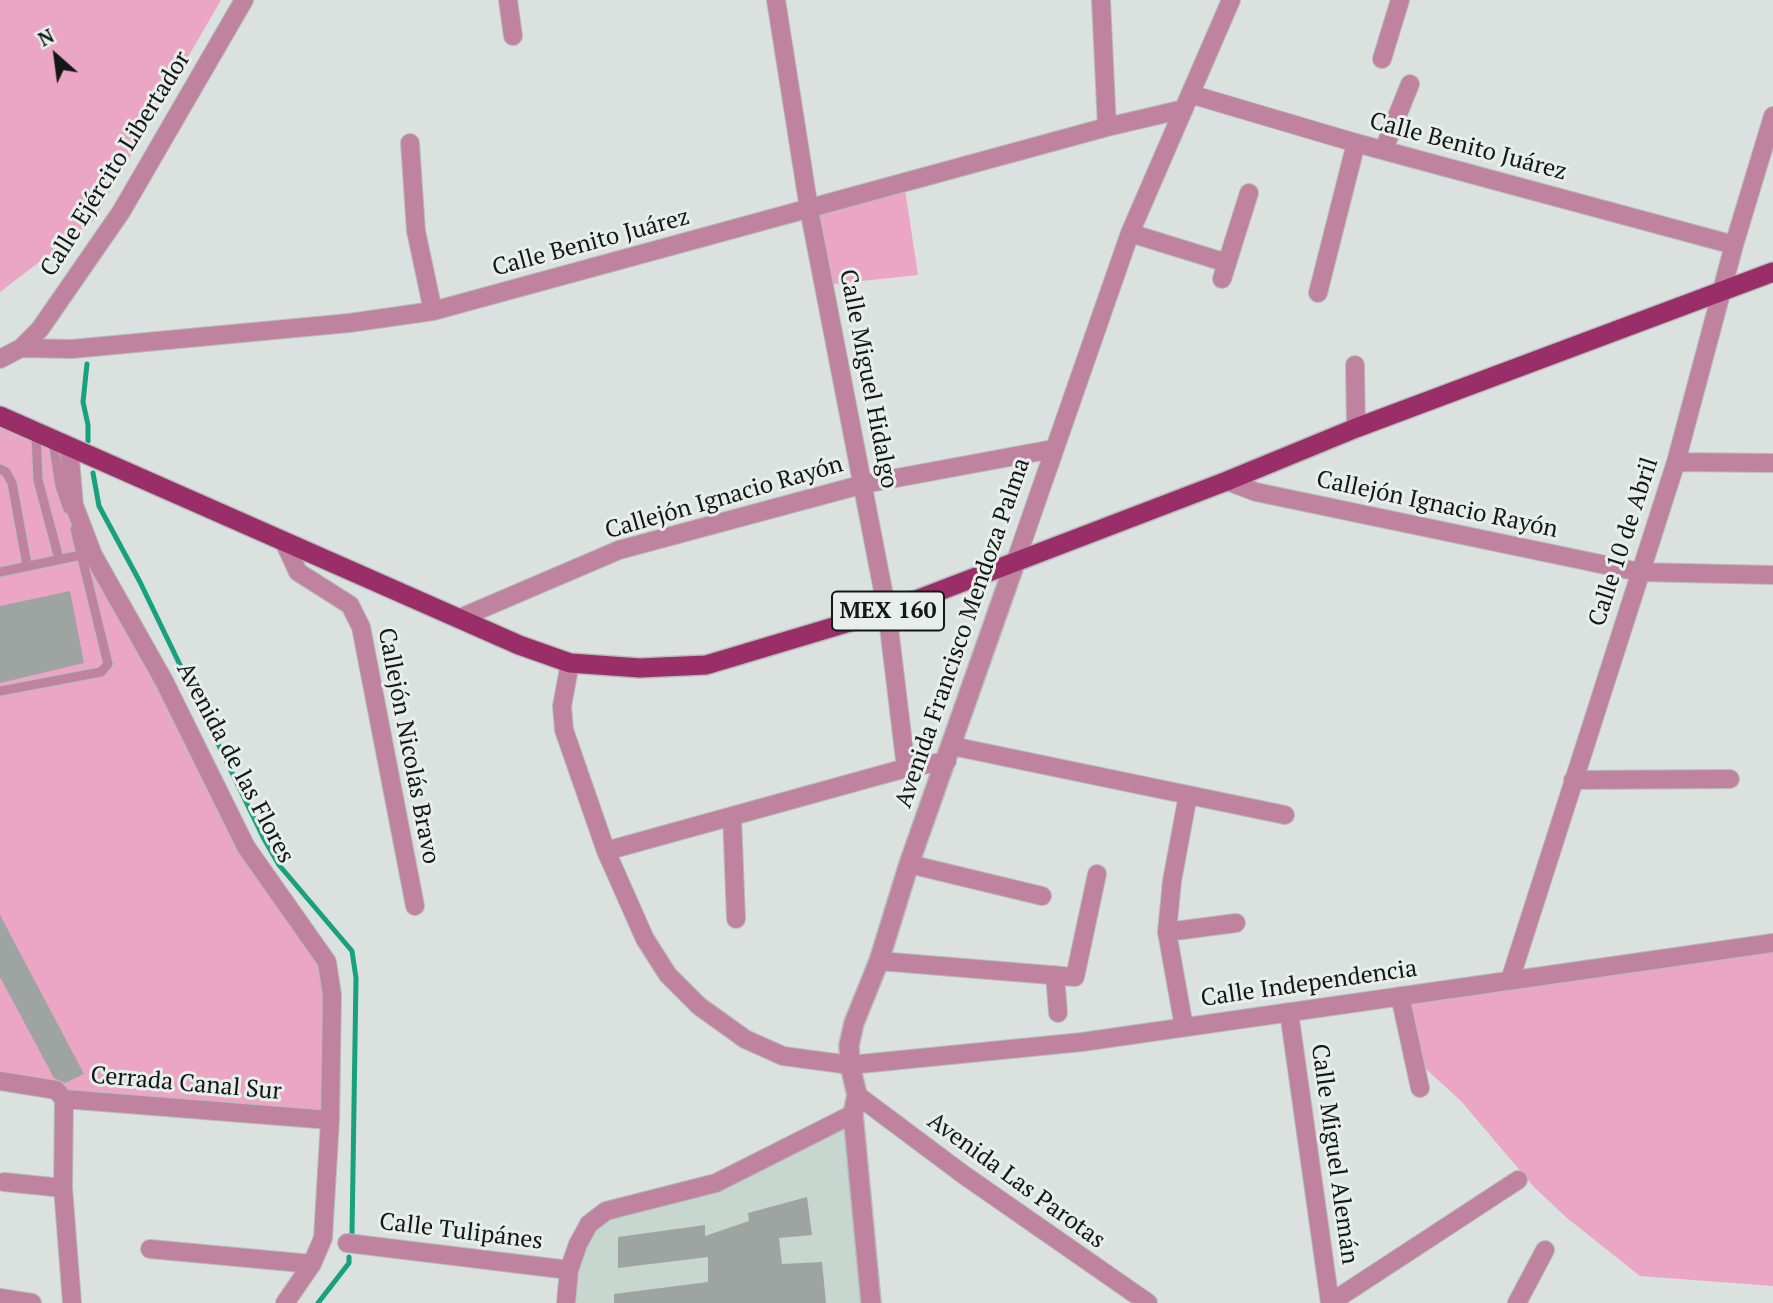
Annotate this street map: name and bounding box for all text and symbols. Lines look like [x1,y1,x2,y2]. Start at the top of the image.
north arrow [21,21,91,91]
text: N [34,23,58,51]
street label: Calle Ejército Libertador [35,46,197,282]
street label: Calle Benito Juárez [1366,107,1570,187]
street label: Calle Benito Juárez [489,203,693,283]
street label: Calle Miguel Hidalgo [833,267,903,491]
street label: Callejón Ignacio Rayón [602,450,846,546]
street label: Avenida Francisco Mendoza Palma [889,454,1037,812]
street label: Calle 10 de Abril [1583,454,1665,630]
street label: Callejón Ignacio Rayón [1314,465,1560,545]
road number: MEX 160 [832,592,944,631]
street label: Callejón Nicolás Bravo [371,626,445,866]
street label: Avenida de las Flores [170,658,300,868]
street label: Calle Independencia [1199,955,1419,1013]
street label: Calle Miguel Alemán [1304,1042,1364,1266]
street label: Cerrada Canal Sur [89,1061,283,1107]
street label: Avenida Las Parotas [921,1107,1111,1255]
street label: Calle Tulipánes [378,1208,544,1256]

